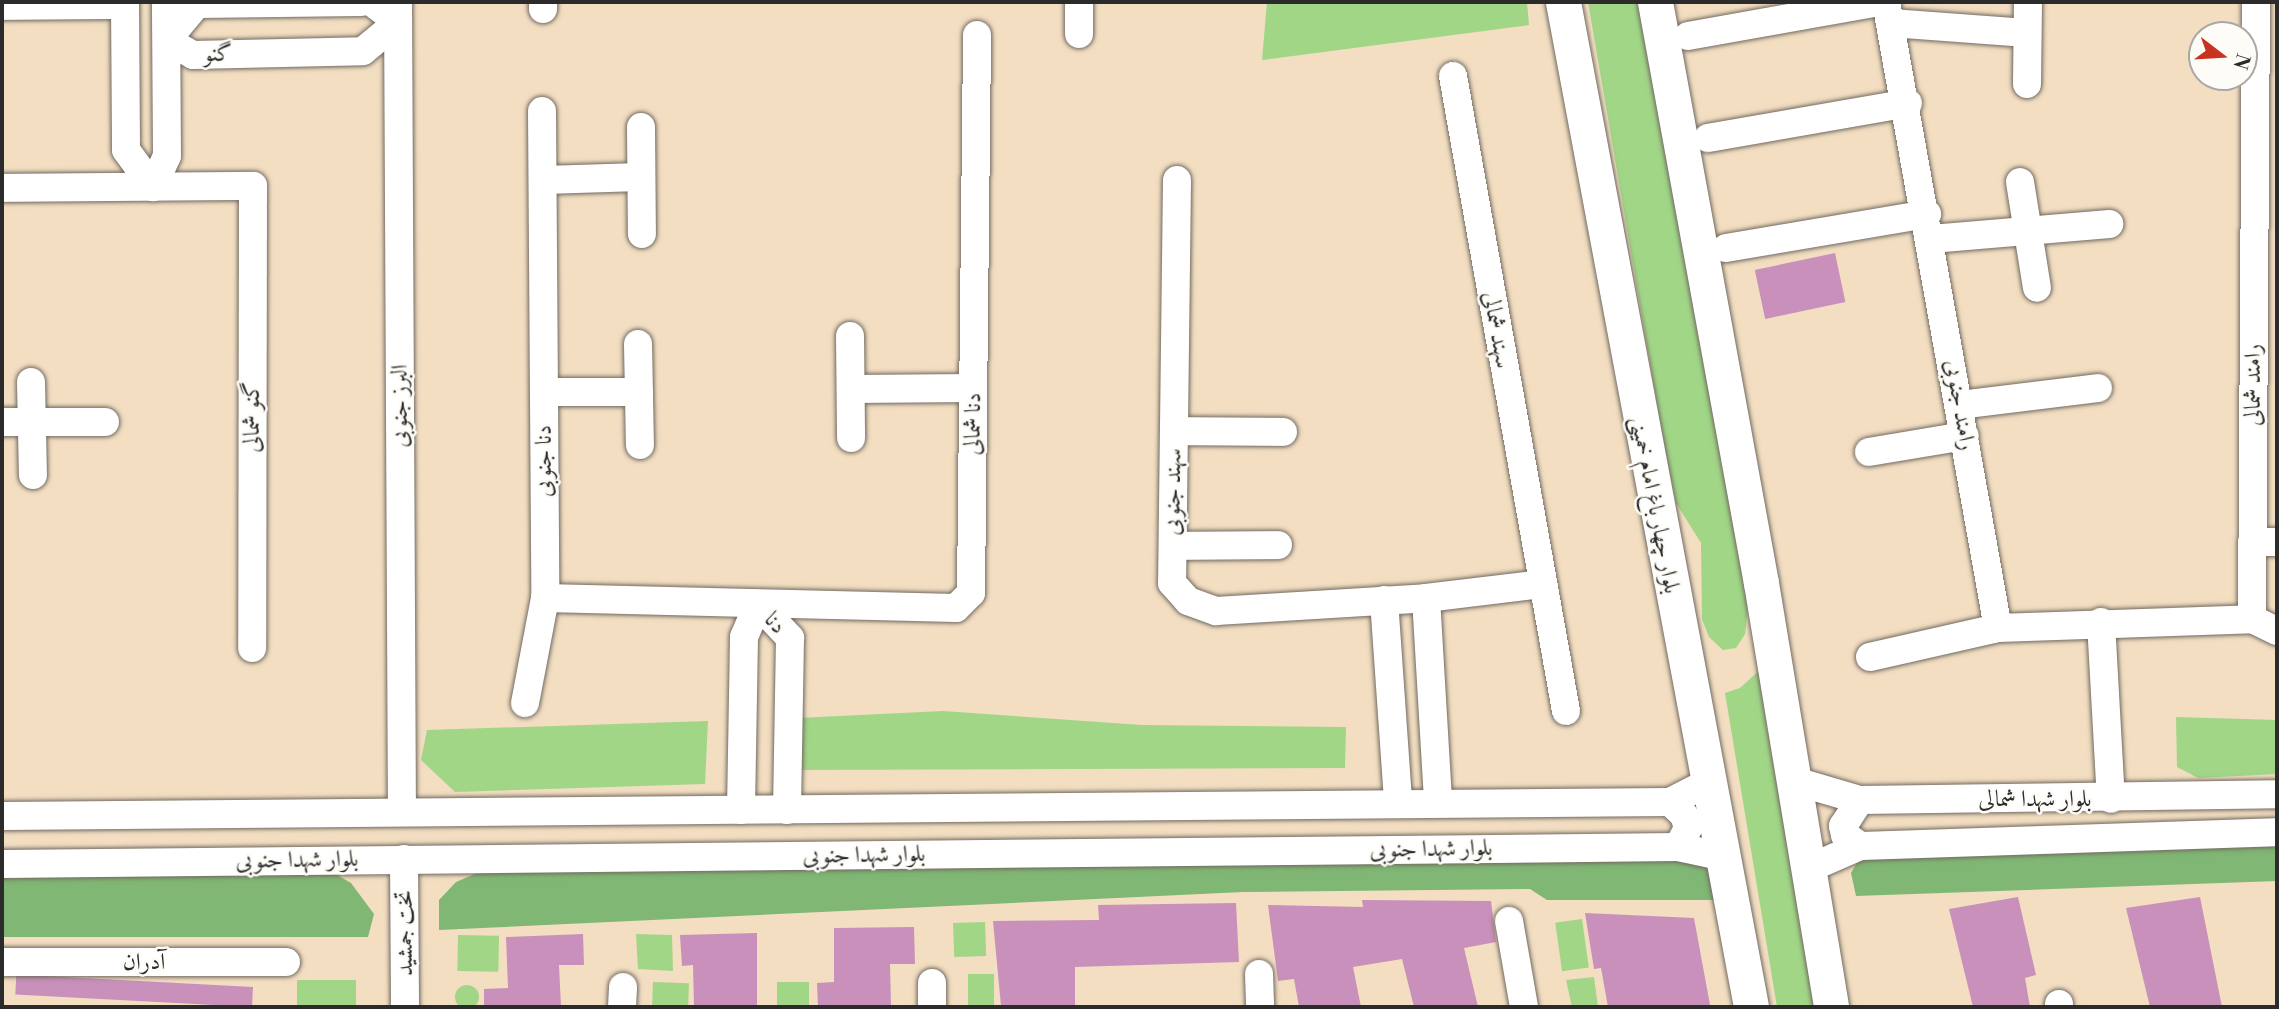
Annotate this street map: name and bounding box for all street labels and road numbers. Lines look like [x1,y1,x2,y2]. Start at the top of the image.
street label: گنو [203,40,233,68]
street label: سهند شمالی [1477,289,1517,371]
street label: رامند شمالی [2239,344,2267,426]
street label: رامند جنوبی [1938,357,1982,453]
street label: البرز جنوبی [386,365,414,447]
street label: گنو شمالی [238,381,266,453]
street label: دنا شمالی [959,392,987,456]
street label: بلوار چهار باغ امام خمینی [1624,414,1686,596]
street label: دنا جنوبی [530,425,558,497]
street label: سهند جنوبی [1158,448,1188,536]
street label: دنا [758,606,792,640]
street label: بلوار شهدا شمالی [1978,785,2092,813]
street label: بلوار شهدا جنوبی [1369,834,1493,864]
street label: بلوار شهدا جنوبی [802,840,926,870]
street label: بلوار شهدا جنوبی [235,845,359,875]
street label: تخت جمشید [391,890,419,976]
street label: آدران [123,948,165,976]

